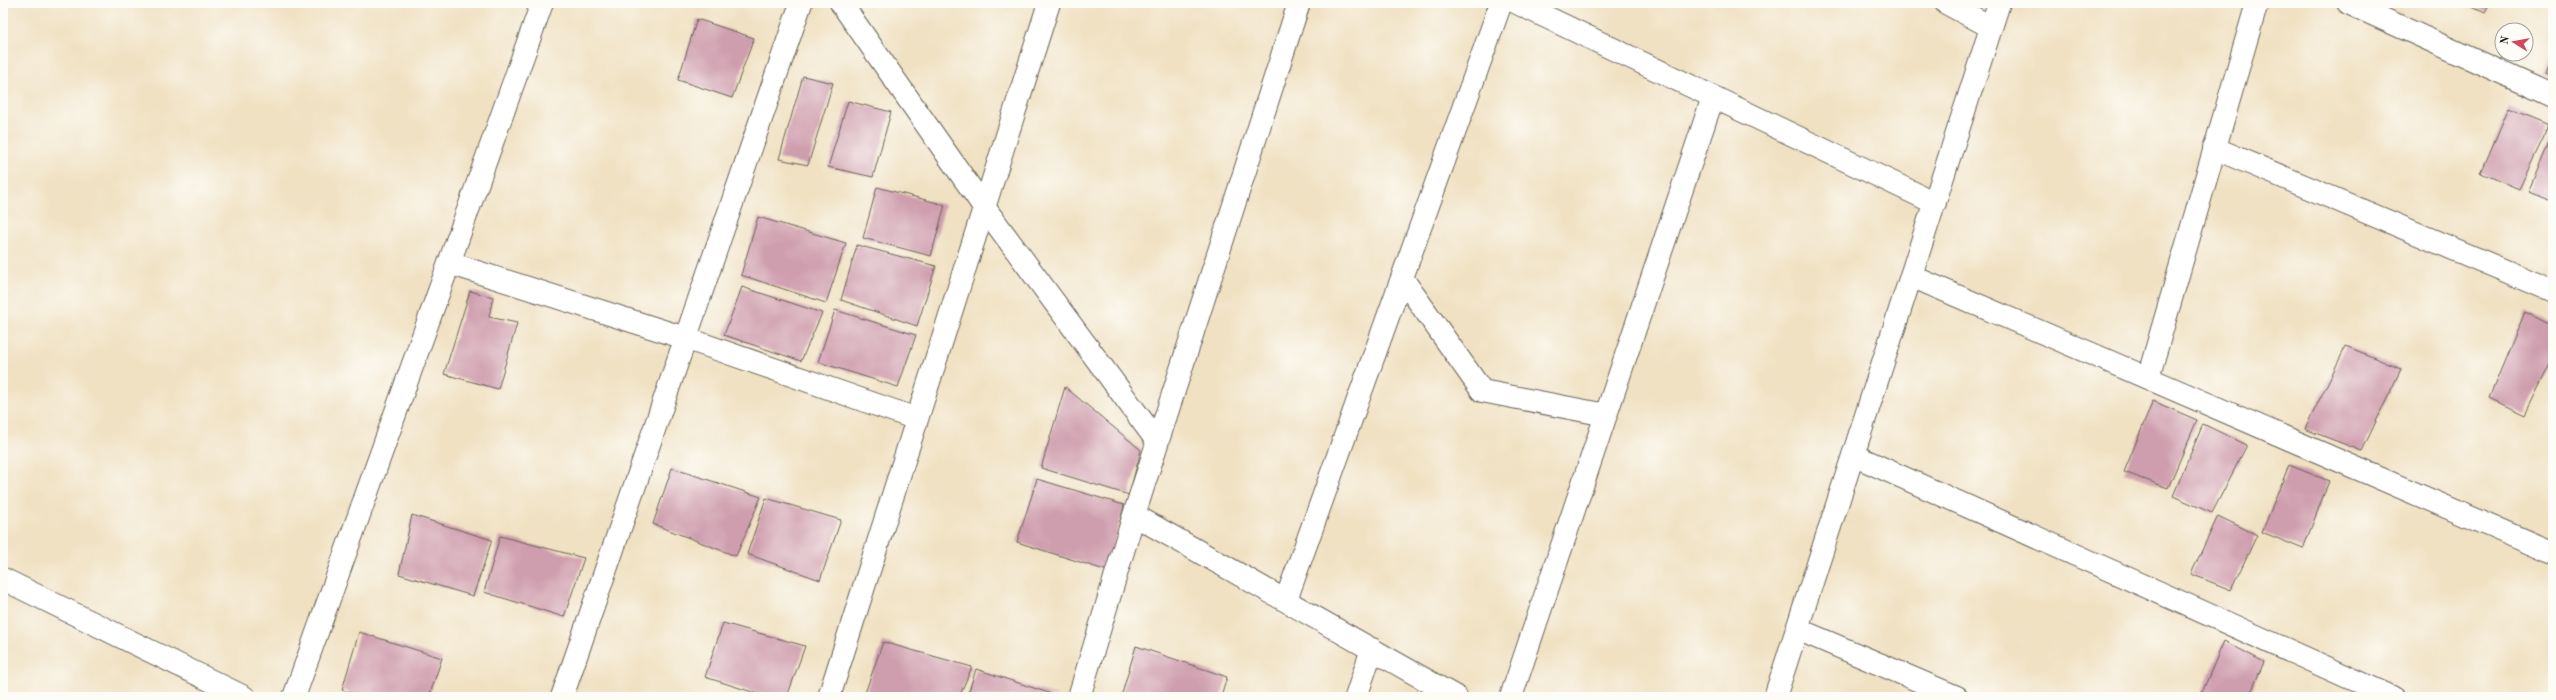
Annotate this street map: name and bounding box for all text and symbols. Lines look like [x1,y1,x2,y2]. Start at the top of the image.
north arrow [2494,22,2534,62]
text: N [2499,35,2512,46]

